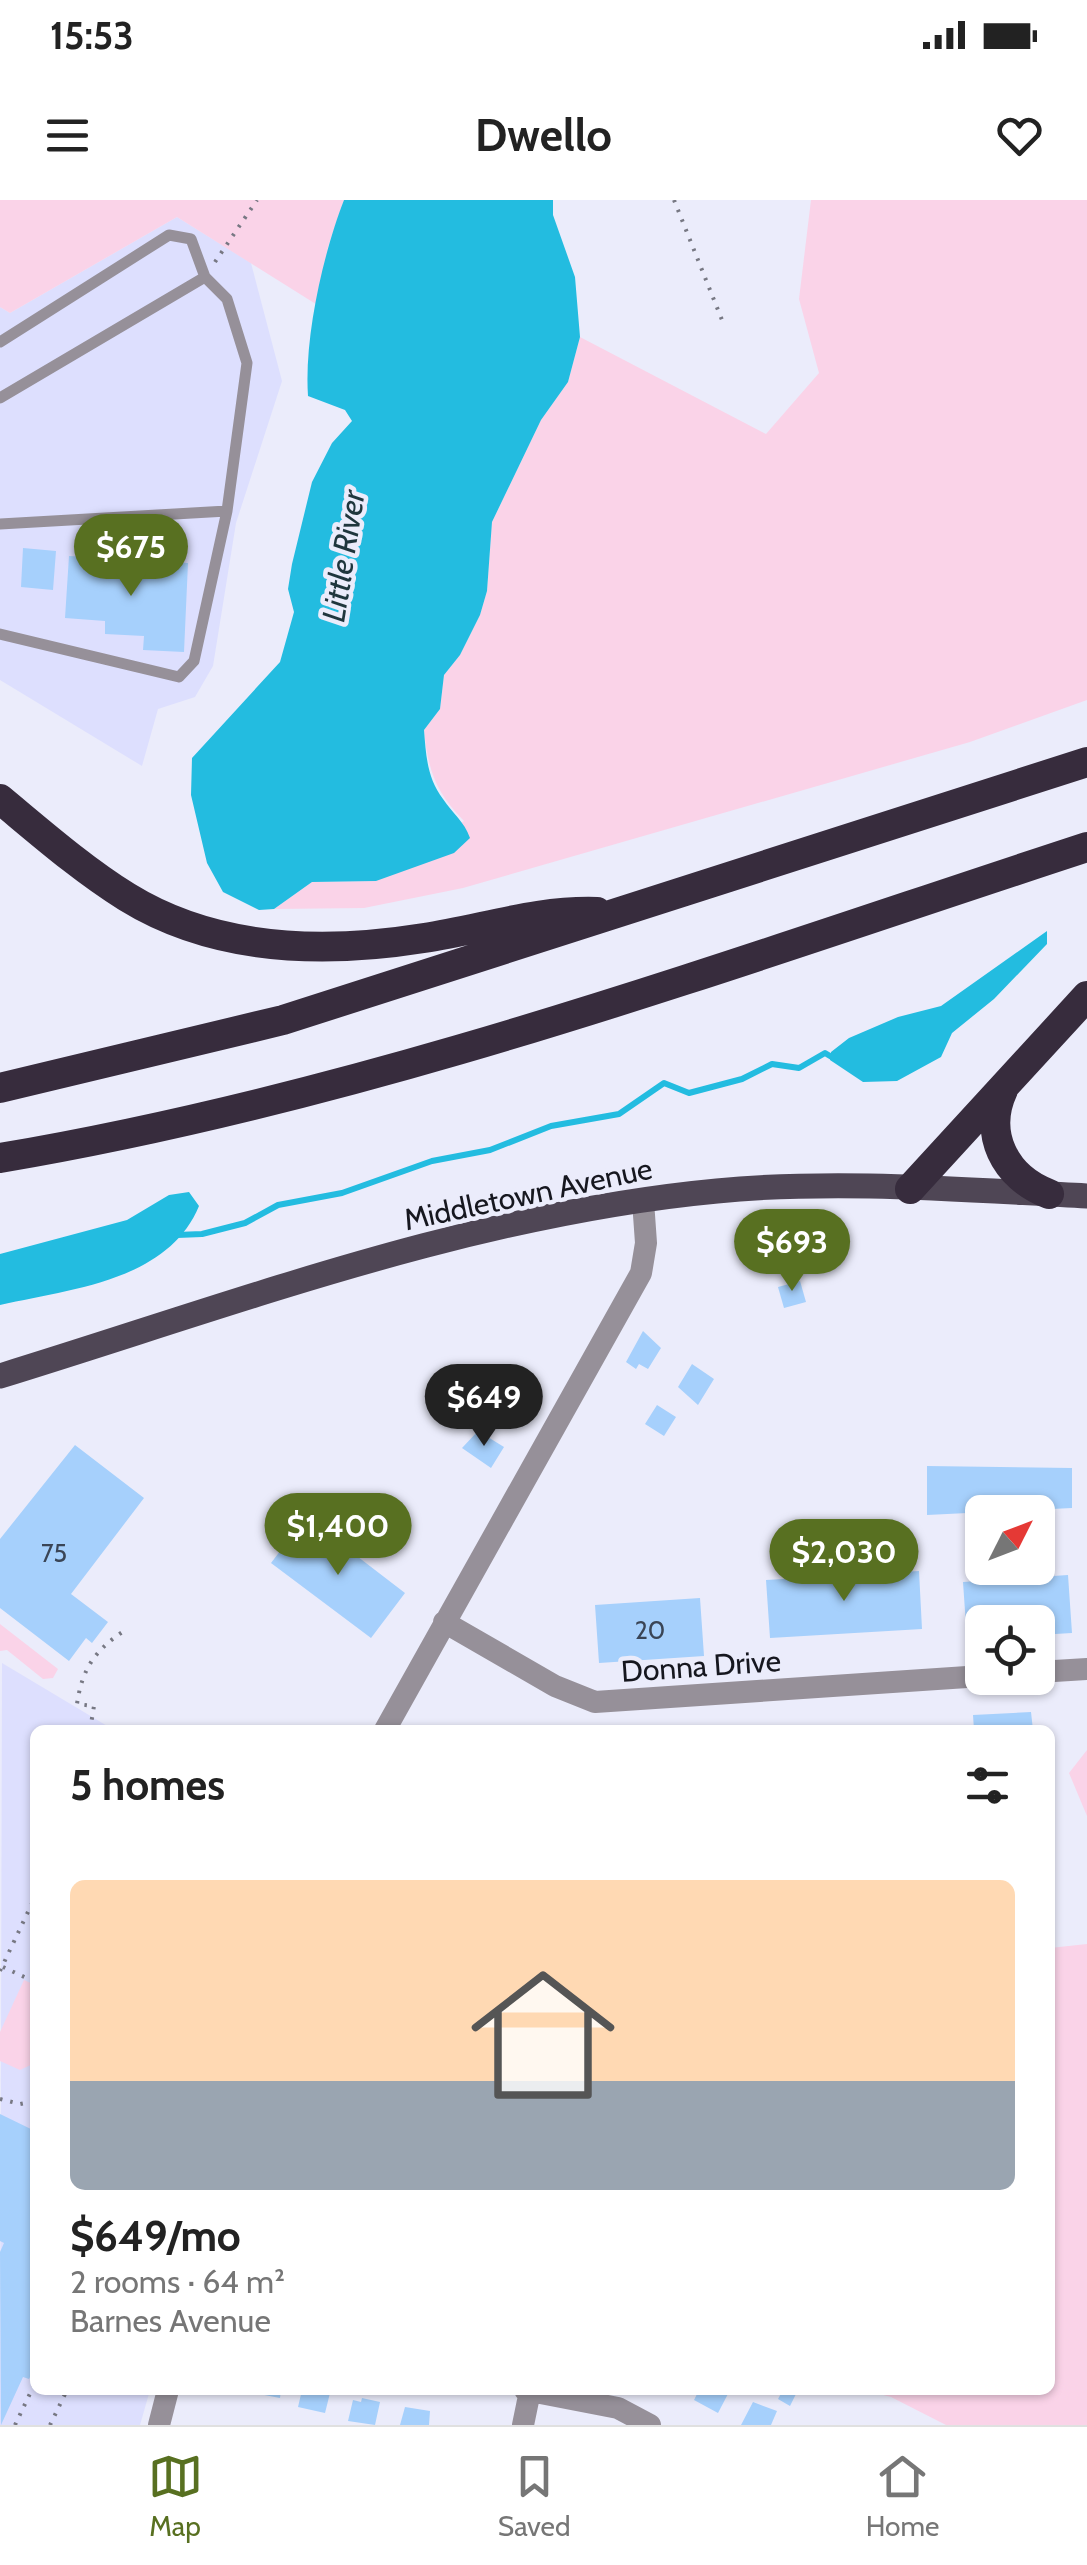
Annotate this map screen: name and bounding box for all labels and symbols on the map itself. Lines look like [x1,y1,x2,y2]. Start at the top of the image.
water label: Little River [313,486,373,625]
pin: $675 [72,514,190,599]
street label: Middletown Avenue [401,1150,655,1238]
pin: $693 [733,1209,851,1294]
pin: $649 [425,1364,543,1449]
pin: $1,400 [257,1493,419,1578]
north arrow [965,1495,1055,1585]
pin: $2,030 [763,1519,925,1604]
house number: 75 [41,1538,67,1568]
house number: 20 [635,1615,665,1645]
street label: Donna Drive [620,1642,782,1690]

